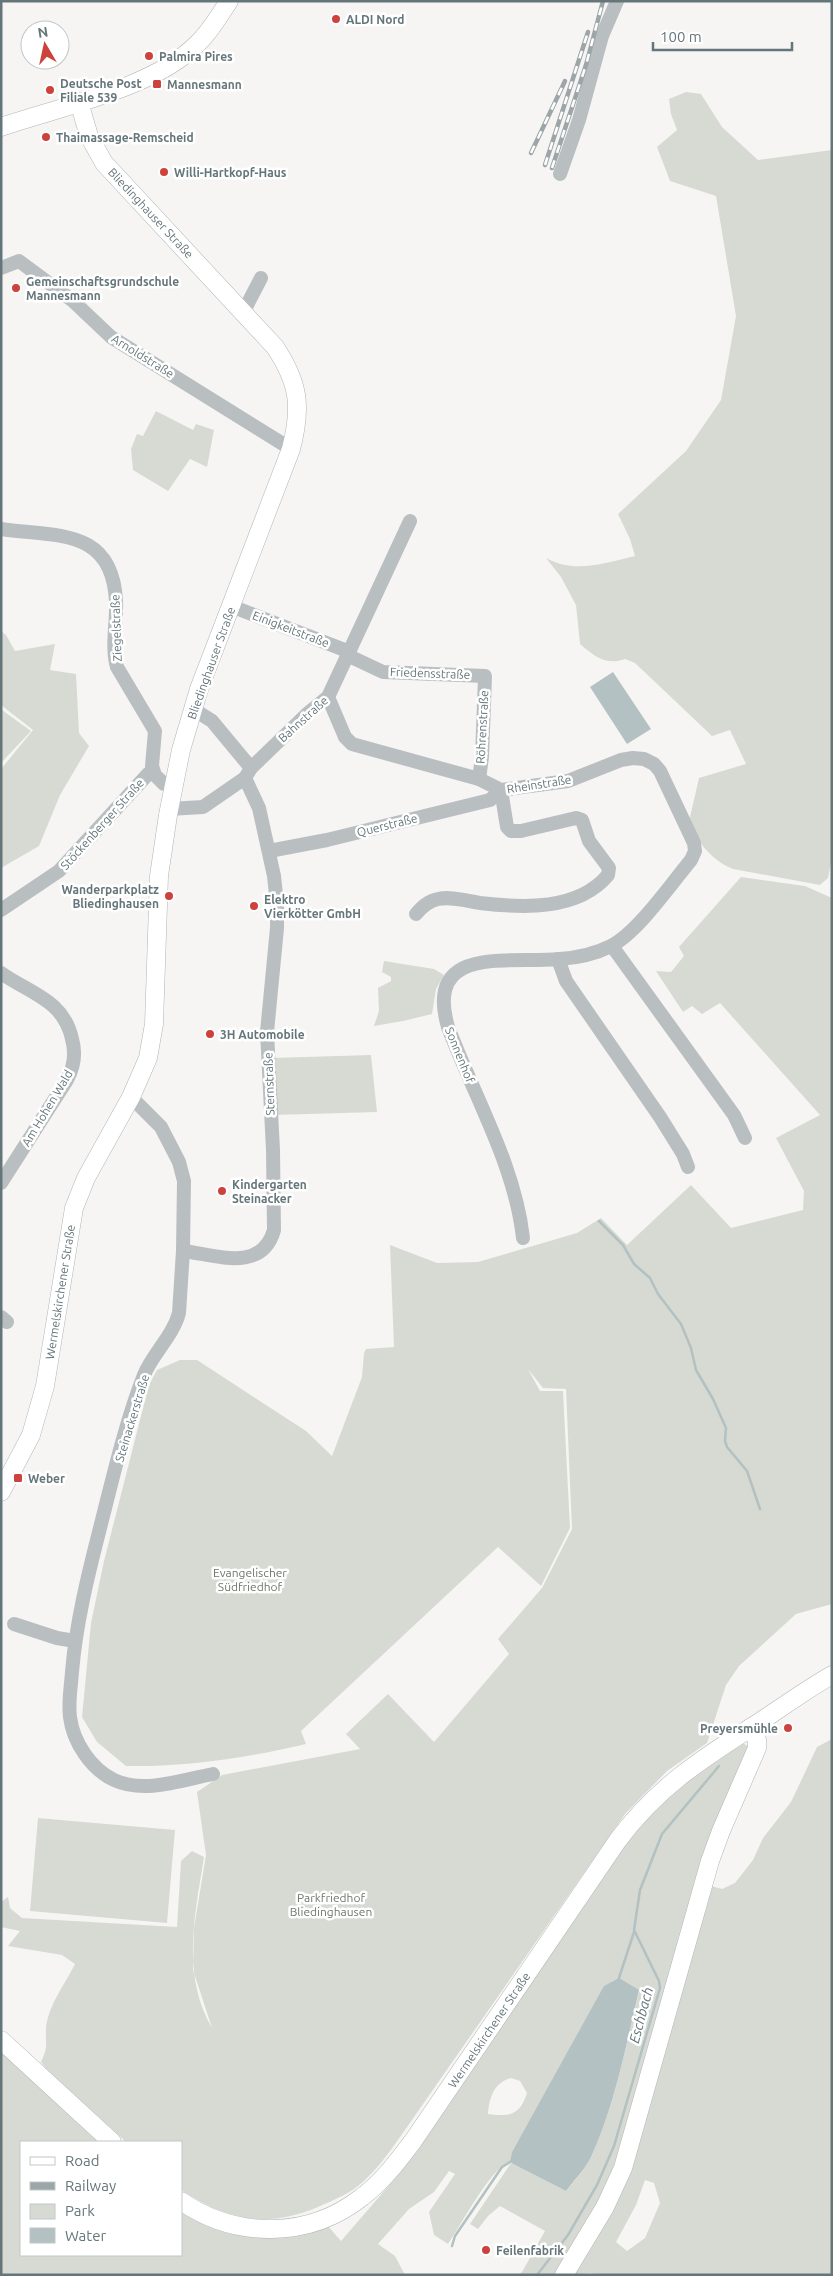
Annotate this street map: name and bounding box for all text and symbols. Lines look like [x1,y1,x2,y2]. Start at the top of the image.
marker: ALDI Nord [330,13,342,25]
place label: ALDI Nord [346,13,404,26]
north arrow [20,20,70,70]
scale bar [653,20,792,52]
text: N [37,23,49,41]
text: 100 m [660,28,702,45]
marker: Palmira Pires [143,50,155,62]
place label: Palmira Pires [159,50,233,63]
place label: Deutsche Post Filiale 539 [60,77,142,104]
marker: Mannesmann [151,78,163,90]
place label: Mannesmann [167,78,242,91]
marker: Deutsche Post Filiale 539 [44,84,56,96]
marker: Thaimassage-Remscheid [40,131,52,143]
place label: Thaimassage-Remscheid [56,131,194,144]
street label: Bliedinghauser Straße [106,165,196,261]
marker: Willi-Hartkopf-Haus [158,166,170,178]
place label: Willi-Hartkopf-Haus [174,166,287,179]
place label: Gemeinschaftsgrundschule Mannesmann [26,275,179,302]
marker: Gemeinschaftsgrundschule Mannesmann [10,282,22,294]
street label: Arnoldstraße [110,332,176,380]
street label: Ziegelstraße [108,594,124,662]
street label: Bliedinghauser Straße [185,605,237,721]
street label: Einigkeitstraße [251,608,331,650]
street label: Friedensstraße [390,665,470,681]
street label: Röhrenstraße [474,690,490,764]
street label: Bahnstraße [276,693,330,745]
street label: Rheinstraße [506,772,572,796]
street label: Stöckenberger Straße [58,776,146,872]
street label: Querstraße [355,811,419,839]
place label: Wanderparkplatz Bliedinghausen [62,883,159,910]
marker: Wanderparkplatz Bliedinghausen [163,890,175,902]
place label: Elektro Vierkötter GmbH [264,893,361,920]
marker: Elektro Vierkötter GmbH [248,900,260,912]
street label: Sonnenhof [443,1025,477,1085]
marker: 3H Automobile [204,1028,216,1040]
place label: 3H Automobile [220,1028,305,1041]
street label: Sternstraße [261,1052,277,1116]
street label: Am Hohen Wald [19,1068,75,1148]
place label: Kindergarten Steinacker [232,1178,307,1205]
marker: Kindergarten Steinacker [216,1185,228,1197]
street label: Wermelskirchener Straße [43,1224,77,1360]
street label: Steinackerstraße [113,1373,151,1463]
marker: Weber [12,1472,24,1484]
place label: Weber [28,1472,65,1485]
park label: Evangelischer Südfriedhof [213,1566,287,1593]
place label: Preyersmühle [700,1722,778,1735]
marker: Preyersmühle [782,1722,794,1734]
park label: Parkfriedhof Bliedinghausen [290,1891,372,1918]
street label: Wermelskirchener Straße [445,1970,533,2090]
water label: Eschbach [626,1985,656,2045]
legend [20,2141,182,2256]
text: Road [65,2152,100,2169]
text: Railway [65,2177,116,2194]
text: Park [65,2202,95,2219]
text: Water [65,2227,106,2244]
marker: Feilenfabrik [480,2244,492,2256]
place label: Feilenfabrik [496,2244,564,2257]

